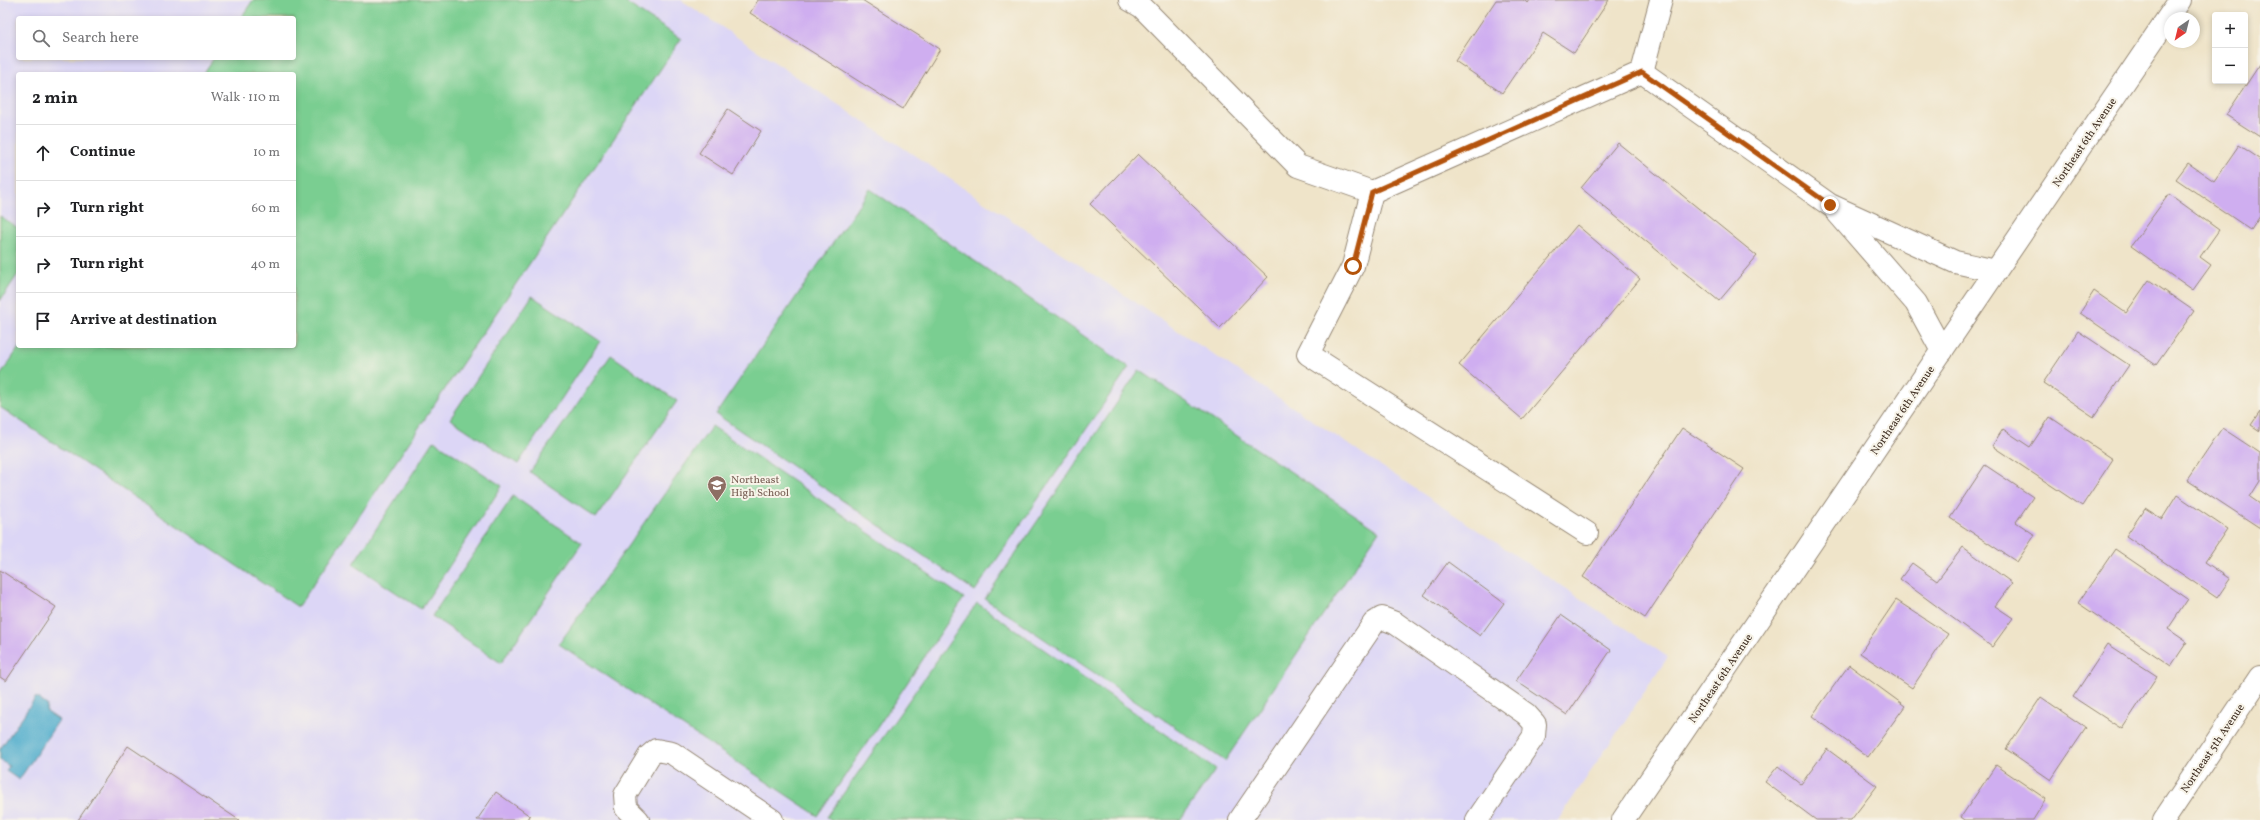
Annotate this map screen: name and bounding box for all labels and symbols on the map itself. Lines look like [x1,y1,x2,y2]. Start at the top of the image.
north arrow [2164,12,2200,48]
street label: Northeast 6th Avenue [2050,95,2121,190]
route end [1821,196,1839,214]
route start [1344,257,1362,275]
street label: Northeast 6th Avenue [1868,363,1939,458]
place label: Northeast High School [731,473,789,501]
school or university icon: Northeast High School [706,474,728,502]
street label: Northeast 6th Avenue [1686,631,1757,726]
street label: Northeast 5th Avenue [2178,701,2249,796]

